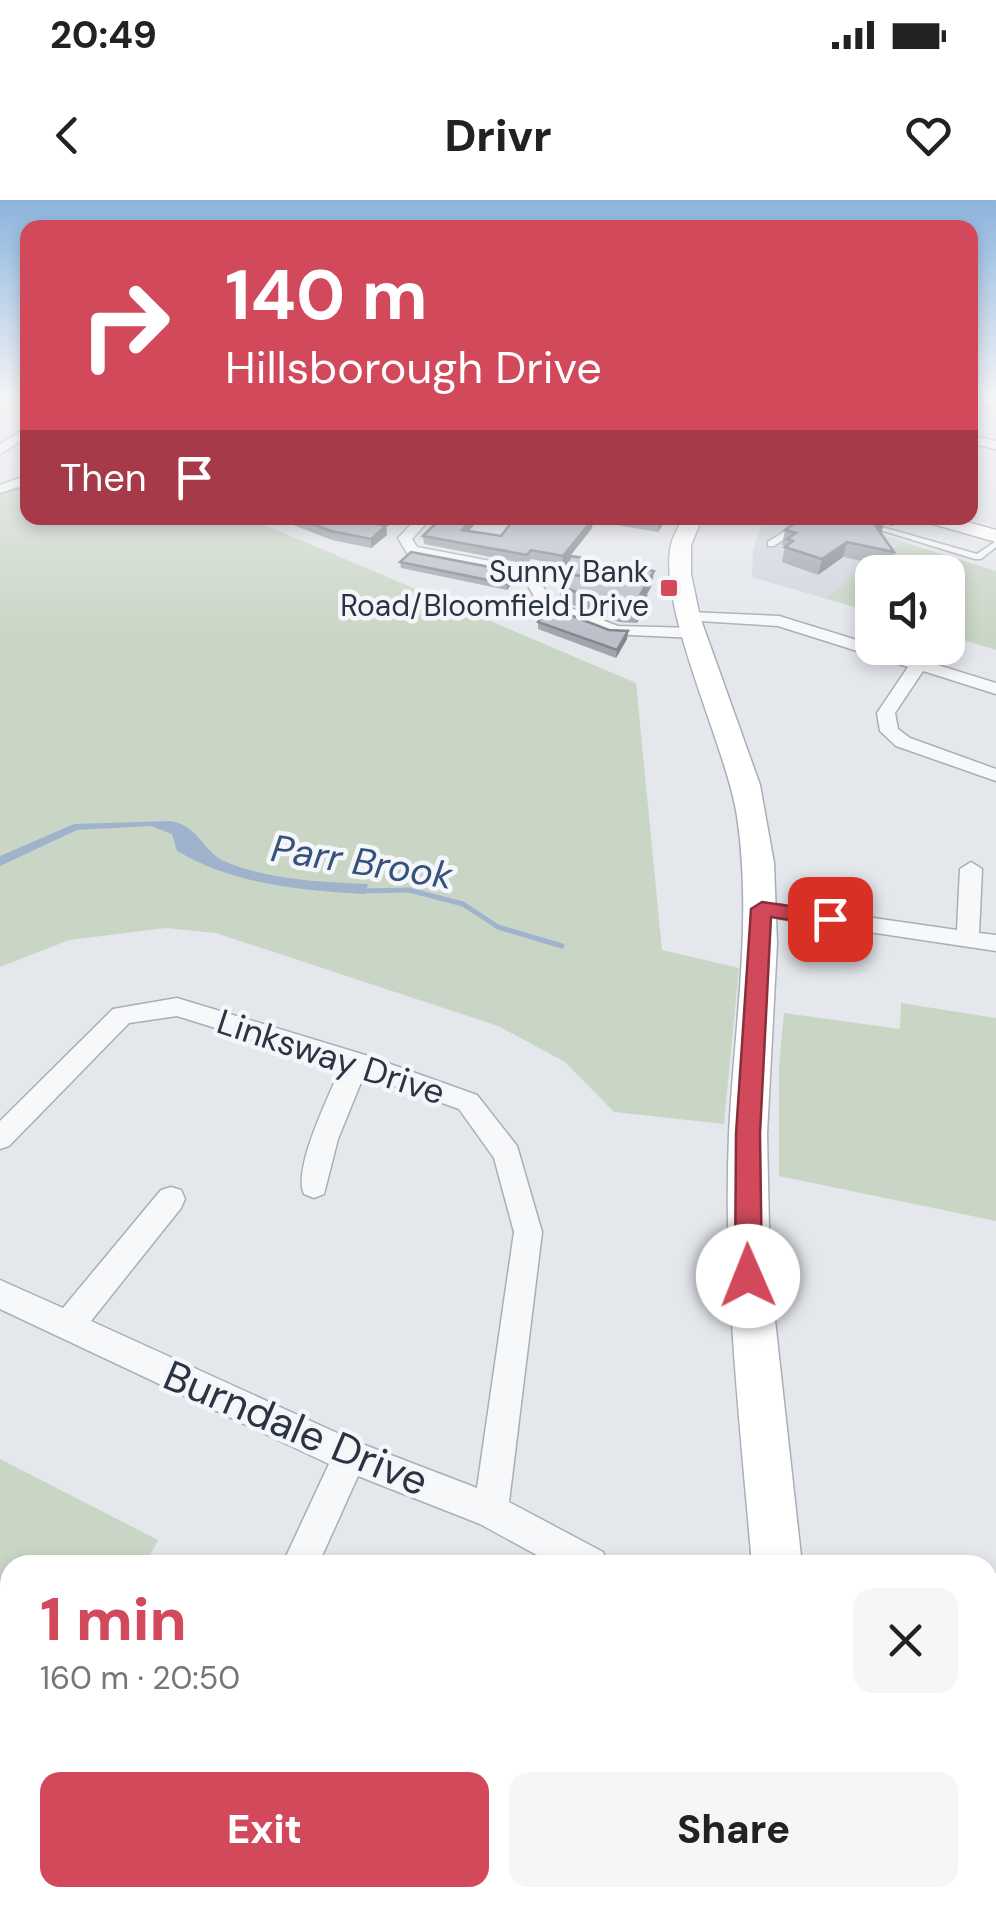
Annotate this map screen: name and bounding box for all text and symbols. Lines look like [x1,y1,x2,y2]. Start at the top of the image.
text: 20:49 [50,10,157,60]
text: Drivr [444,106,552,165]
icon: back [40,108,95,163]
icon: heart [901,108,956,163]
text: 140 m [225,250,428,341]
icon: right [60,260,190,390]
text: Hillsborough Drive [225,338,602,397]
icon: arrive [167,450,222,505]
text: Then [60,453,147,503]
place label: Sunny Bank Road/Bloomfield Drive [340,552,649,625]
map controls [855,555,965,665]
button: sound [855,555,965,665]
marker: Sunny Bank Road/Bloomfield Drive [658,577,680,599]
water label: Parr Brook [268,823,457,901]
pin [788,877,873,962]
icon: arrive [803,892,858,947]
street label: Linksway Drive [211,999,451,1115]
position arrow [696,1224,800,1328]
street label: Burndale Drive [155,1348,437,1508]
text: 1 min [40,1580,187,1659]
button: close [853,1588,958,1693]
text: 160 m · 20:50 [40,1657,240,1699]
button: Exit [40,1772,489,1887]
button: Share [509,1772,958,1887]

